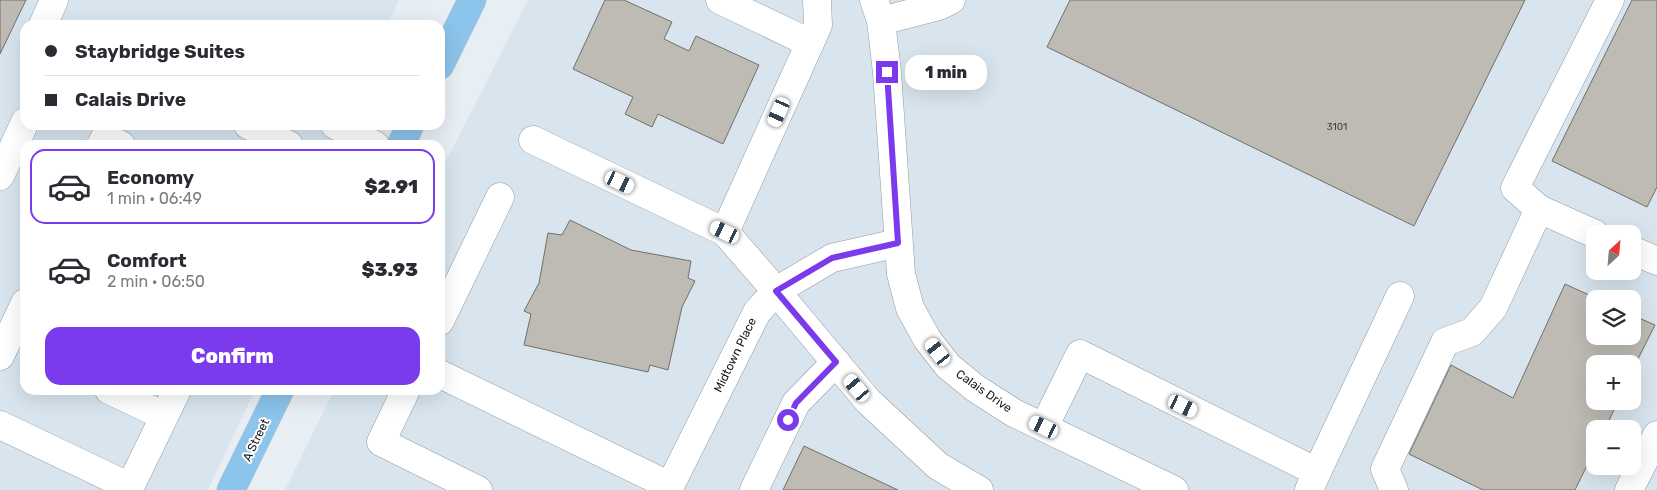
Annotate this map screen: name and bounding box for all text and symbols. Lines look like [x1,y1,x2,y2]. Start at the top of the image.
text: Staybridge Suites [75,40,245,63]
callout: 1 min [904,54,987,90]
route end [876,61,898,83]
text: 1 min [925,63,967,82]
text: Calais Drive [75,88,186,111]
car [766,95,791,129]
house number: 3101 [1327,121,1347,133]
icon: car [47,164,92,209]
text: Economy [107,166,194,189]
car [603,169,636,195]
text: $2.91 [365,175,418,198]
text: 1 min · 06:49 [107,189,202,208]
car [708,219,741,245]
north arrow [1586,225,1641,280]
map controls [1586,225,1641,475]
icon: car [47,247,92,292]
text: Comfort [107,249,187,272]
text: $3.93 [361,258,418,281]
text: 2 min · 06:50 [107,272,205,291]
button: layers [1586,290,1641,345]
street label: Midtown Place [711,315,759,395]
button: Confirm [45,327,420,385]
car [922,336,953,368]
button: + [1586,355,1641,410]
street label: Calais Drive [953,367,1015,416]
car [841,372,872,404]
car [1166,393,1199,419]
route start [777,409,799,431]
car [1027,414,1060,440]
street label: A Street [240,416,272,463]
button: − [1586,420,1641,475]

